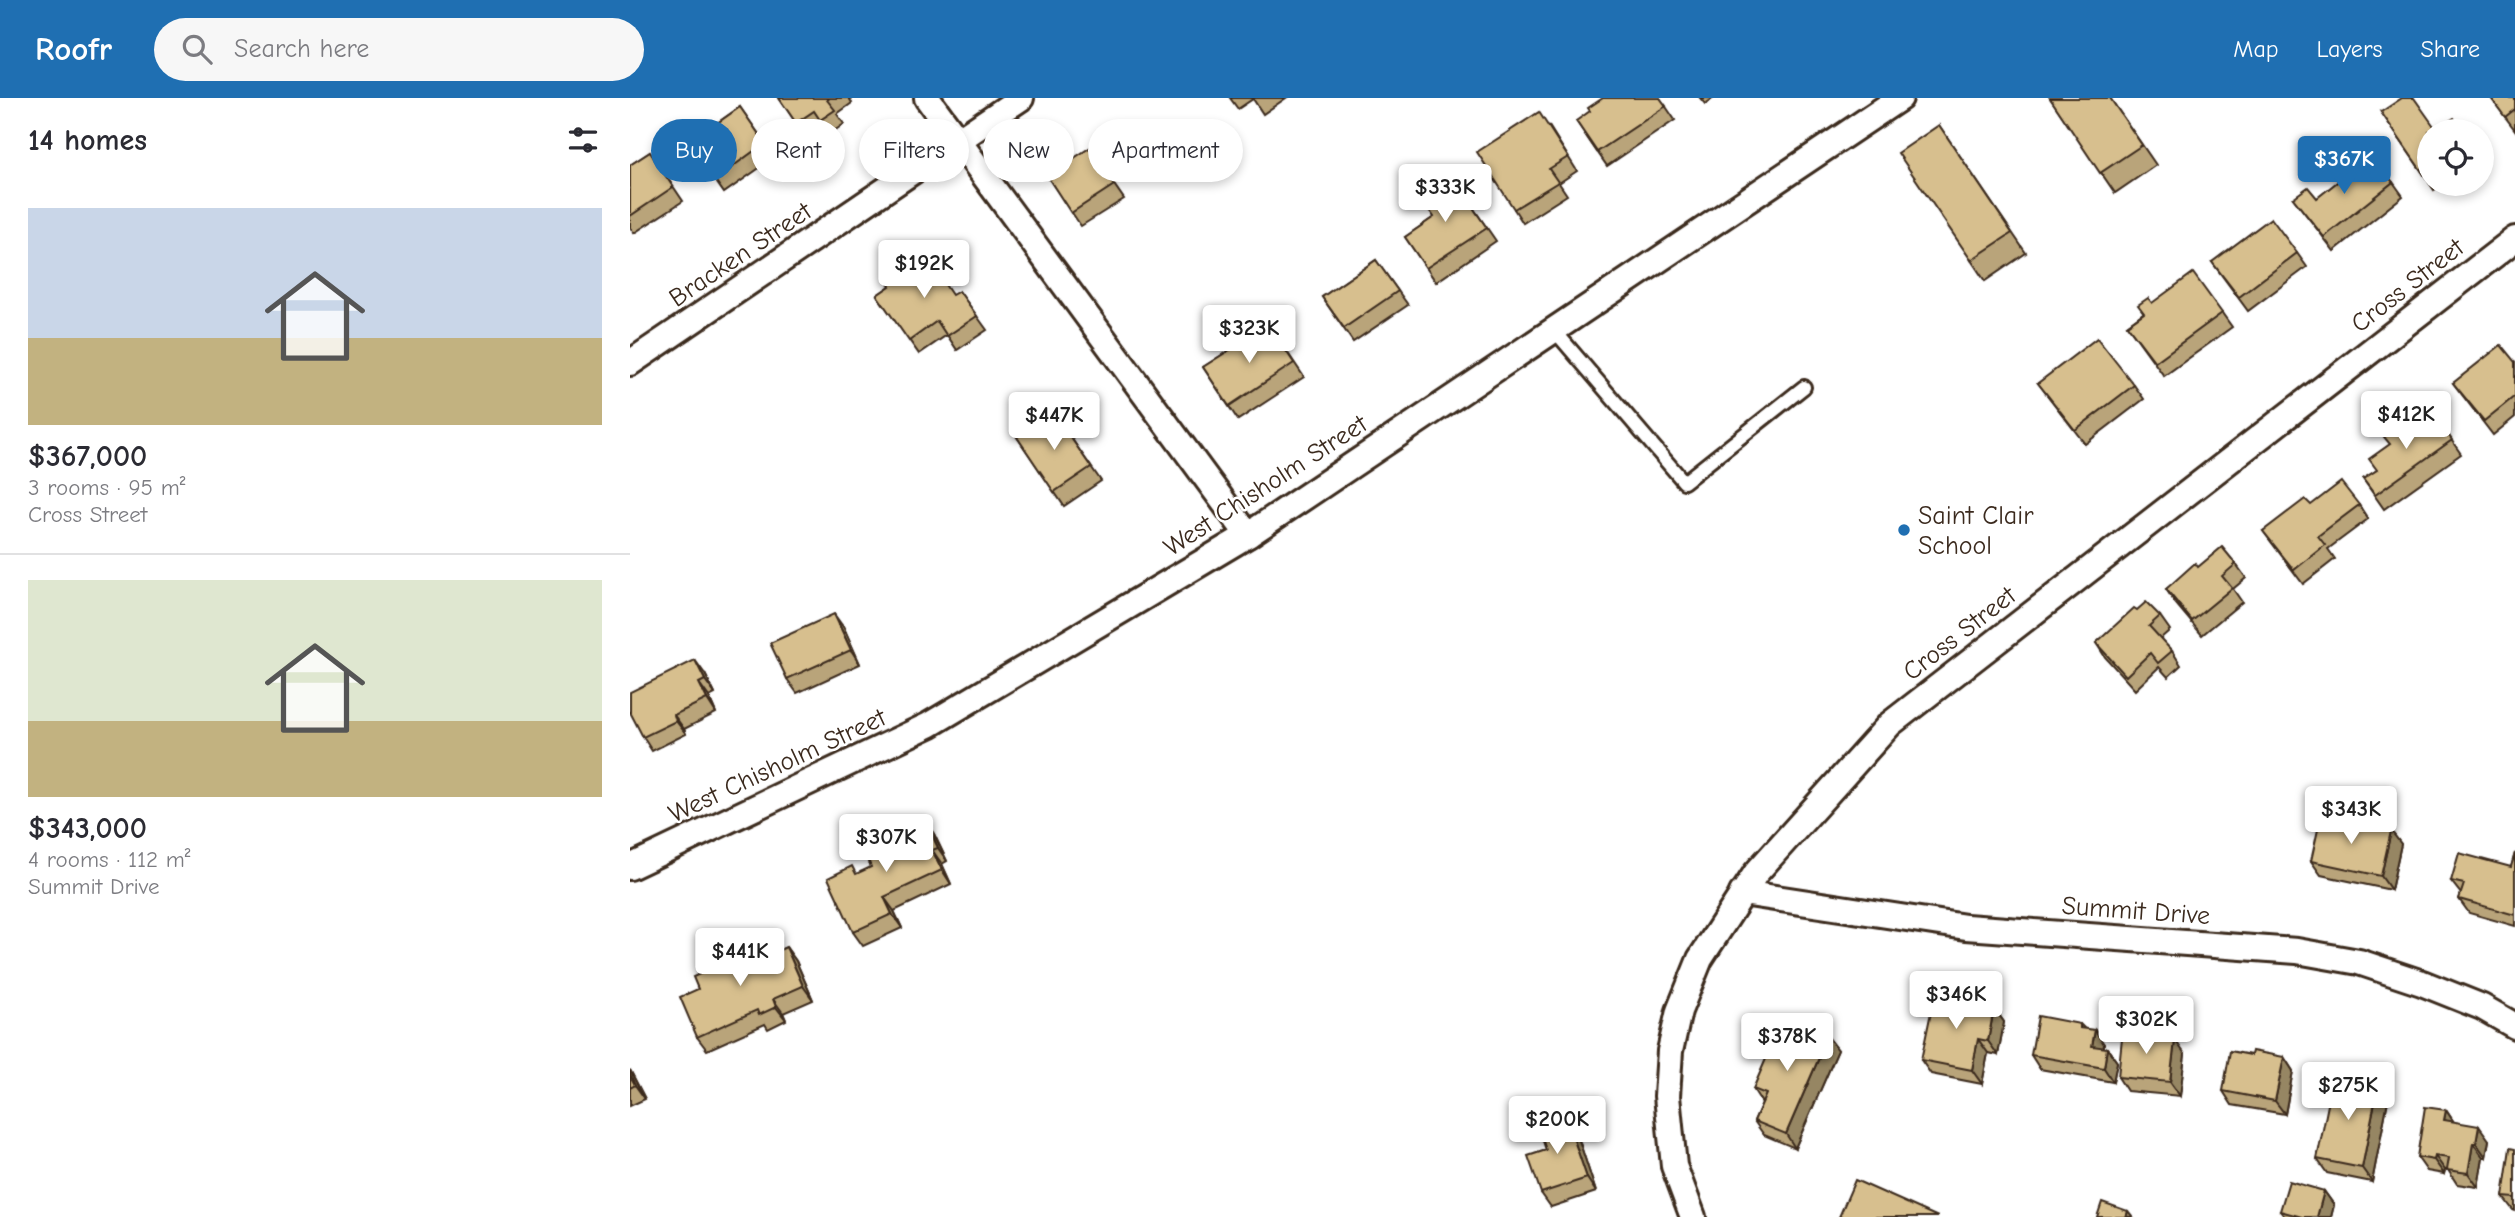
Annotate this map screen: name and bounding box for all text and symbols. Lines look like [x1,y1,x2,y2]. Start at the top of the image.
search box [154,18,644,81]
text: Roofr [35,30,112,68]
icon: search [178,30,216,68]
text: Search here [234,34,369,64]
text: Map [2233,35,2279,63]
text: Layers [2317,35,2382,63]
text: Share [2420,35,2480,63]
chip: Buy [651,119,737,182]
chip: Rent [751,119,845,182]
chip: Filters [859,119,969,182]
chip: New [983,119,1074,182]
chip: Apartment [1088,119,1243,182]
map controls [2417,119,2494,196]
button: locate [2417,119,2494,196]
icon: filters [564,121,602,159]
text: 14 homes [28,123,147,158]
pin: $367K [2295,136,2393,196]
text: $367K [2314,145,2374,172]
pin: $333K [1396,164,1494,224]
text: $333K [1415,173,1475,200]
street label: Bracken Street [664,195,819,313]
street label: Cross Street [2345,232,2471,339]
pin: $192K [875,240,973,300]
text: $192K [894,249,954,276]
icon: home [252,253,378,379]
pin: $323K [1200,306,1298,365]
text: $323K [1219,314,1279,341]
pin: $447K [1005,392,1103,452]
pin: $412K [2357,392,2455,451]
text: $412K [2377,400,2435,427]
text: $447K [1025,401,1083,428]
street label: West Chisholm Street [1158,408,1374,563]
text: $367,000 [28,439,147,474]
text: 3 rooms · 95 m² [28,474,186,501]
text: Cross Street [28,501,147,528]
place label: Saint Clair School [1918,501,2034,561]
marker: Saint Clair School [1896,522,1912,538]
street label: Cross Street [1897,580,2023,687]
icon: home [252,625,378,751]
street label: West Chisholm Street [664,702,892,829]
pin: $343K [2302,786,2400,846]
text: $343K [2321,795,2381,822]
text: $343,000 [28,811,147,846]
pin: $307K [837,814,935,874]
text: $307K [855,823,917,850]
text: 4 rooms · 112 m² [28,846,191,873]
text: Summit Drive [28,873,159,900]
street label: Summit Drive [2061,891,2211,931]
pin: $441K [691,928,789,988]
text: $441K [711,937,769,964]
pin: $346K [1907,972,2005,1031]
text: $346K [1926,980,1986,1007]
pin: $302K [2097,996,2195,1056]
text: $302K [2115,1005,2177,1032]
pin: $378K [1738,1014,1836,1073]
text: $378K [1757,1022,1817,1049]
pin: $275K [2299,1062,2397,1122]
text: $275K [2318,1071,2378,1098]
pin: $200K [1508,1096,1606,1156]
text: $200K [1525,1105,1589,1132]

